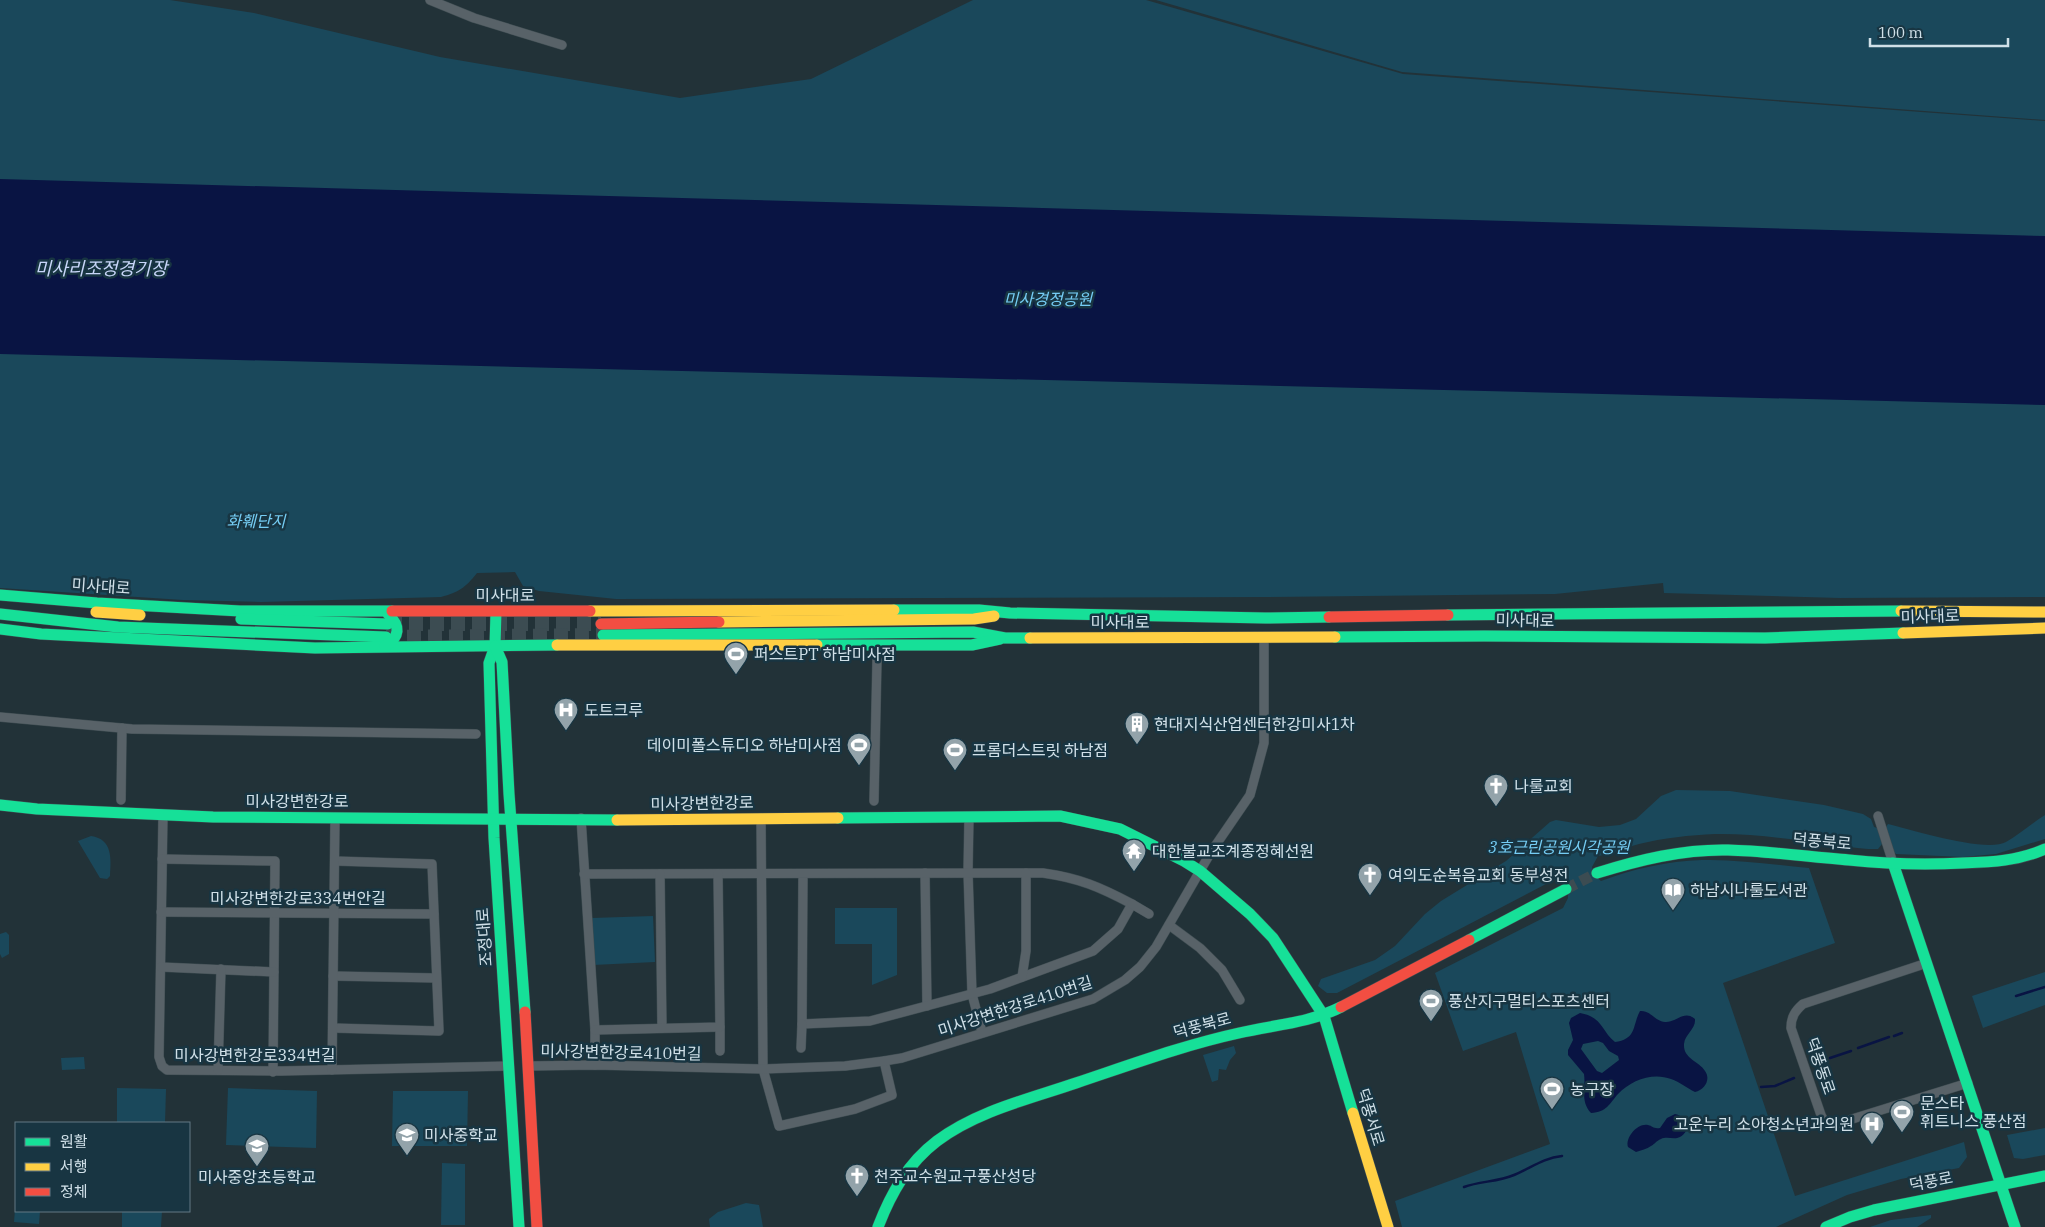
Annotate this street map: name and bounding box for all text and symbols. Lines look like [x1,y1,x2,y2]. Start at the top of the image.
scale bar [1870,15,2008,47]
text: 100 m [1878,23,1923,42]
water label: 미사리조정경기장 [35,257,170,280]
park label: 미사경정공원 [1004,289,1093,309]
park label: 화훼단지 [227,511,287,531]
street label: 미사대로 [71,574,131,598]
street label: 미사대로 [476,585,535,605]
street label: 미사대로 [1900,605,1960,627]
street label: 미사대로 [1495,609,1555,631]
street label: 미사대로 [1091,612,1150,632]
sports icon: 퍼스트PT 하남미사점 [723,641,749,675]
place label: 퍼스트PT 하남미사점 [754,644,896,664]
hospital icon: 도트크루 [553,697,579,731]
place label: 도트크루 [584,700,643,720]
building icon: 현대지식산업센터한강미사1차 [1124,711,1150,745]
place label: 현대지식산업센터한강미사1차 [1154,714,1355,734]
sports icon: 데이미폴스튜디오 하남미사점 [846,732,872,766]
place label: 데이미폴스튜디오 하남미사점 [647,735,842,755]
sports icon: 프롬더스트릿 하남점 [942,737,968,771]
place label: 프롬더스트릿 하남점 [972,740,1108,760]
church icon: 나룰교회 [1483,773,1509,807]
place label: 나룰교회 [1514,776,1573,796]
street label: 미사강변한강로 [245,791,349,811]
street label: 미사강변한강로 [650,792,754,814]
street label: 덕풍북로 [1792,828,1852,854]
park label: 3호근린공원시각공원 [1488,837,1631,857]
temple icon: 대한불교조계종정혜선원 [1121,838,1147,872]
place label: 대한불교조계종정혜선원 [1152,841,1314,861]
church icon: 여의도순복음교회 동부성전 [1357,862,1383,896]
place label: 여의도순복음교회 동부성전 [1388,865,1568,885]
library icon: 하남시나룰도서관 [1660,877,1686,911]
place label: 하남시나룰도서관 [1690,880,1808,900]
street label: 미사강변한강로334번안길 [210,888,386,908]
street label: 조정대로 [472,907,496,967]
street label: 미사강변한강로410번길 [935,972,1095,1040]
sports icon: 풍산지구멀티스포츠센터 [1418,988,1444,1022]
place label: 풍산지구멀티스포츠센터 [1448,991,1610,1011]
street label: 덕풍북로 [1171,1008,1233,1042]
street label: 덕풍동로 [1802,1035,1840,1097]
street label: 미사강변한강로410번길 [540,1041,702,1063]
street label: 미사강변한강로334번길 [174,1045,336,1065]
sports icon: 농구장 [1539,1076,1565,1110]
place label: 농구장 [1570,1079,1614,1099]
street label: 덕풍서로 [1353,1086,1389,1148]
place label: 문스타 휘트니스 풍산점 [1920,1093,2027,1131]
sports icon: 문스타 휘트니스 풍산점 [1889,1099,1915,1133]
hospital icon: 고운누리 소아청소년과의원 [1859,1111,1885,1145]
place label: 고운누리 소아청소년과의원 [1674,1114,1854,1134]
legend [15,1122,190,1212]
school or university icon: 미사중학교 [394,1122,420,1156]
place label: 미사중학교 [424,1125,498,1145]
text: 원활 [60,1132,88,1151]
school or university icon: 미사중앙초등학교 [244,1133,270,1167]
text: 서행 [60,1157,88,1176]
church icon: 천주교수원교구풍산성당 [844,1163,870,1197]
place label: 천주교수원교구풍산성당 [874,1166,1036,1186]
place label: 미사중앙초등학교 [198,1167,316,1187]
street label: 덕풍로 [1907,1167,1955,1195]
text: 정체 [60,1182,88,1201]

